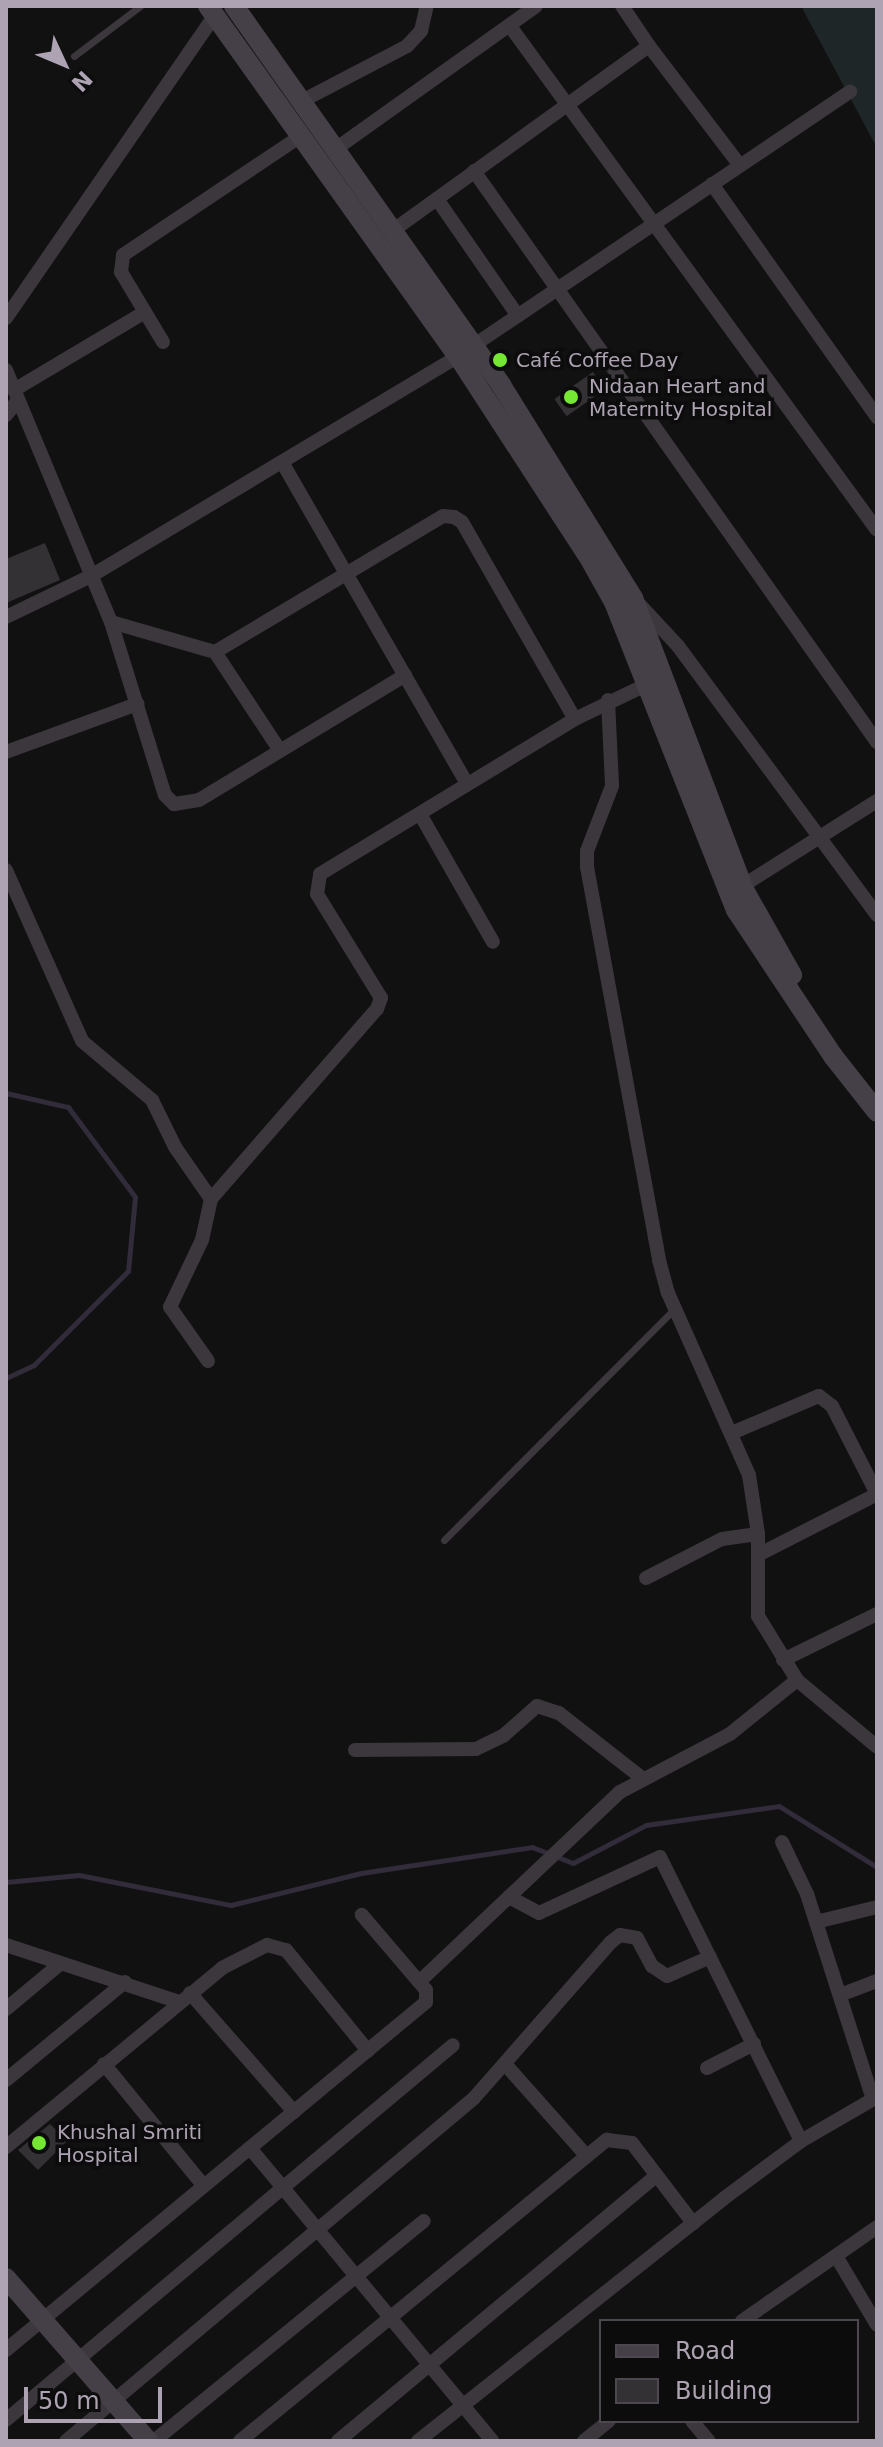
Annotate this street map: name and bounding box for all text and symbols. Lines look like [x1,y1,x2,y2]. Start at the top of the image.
north arrow [24,24,104,104]
text: N [66,66,97,96]
place label: Café Coffee Day [516,348,678,372]
marker: Café Coffee Day [491,351,509,369]
place label: Nidaan Heart and Maternity Hospital [589,374,772,421]
marker: Nidaan Heart and Maternity Hospital [560,386,582,408]
place label: Khushal Smriti Hospital [57,2120,202,2167]
marker: Khushal Smriti Hospital [28,2132,50,2154]
legend [599,2319,859,2423]
text: Road [675,2337,735,2365]
scale bar [28,2371,166,2421]
text: Building [675,2377,772,2405]
text: 50 m [38,2387,100,2415]

